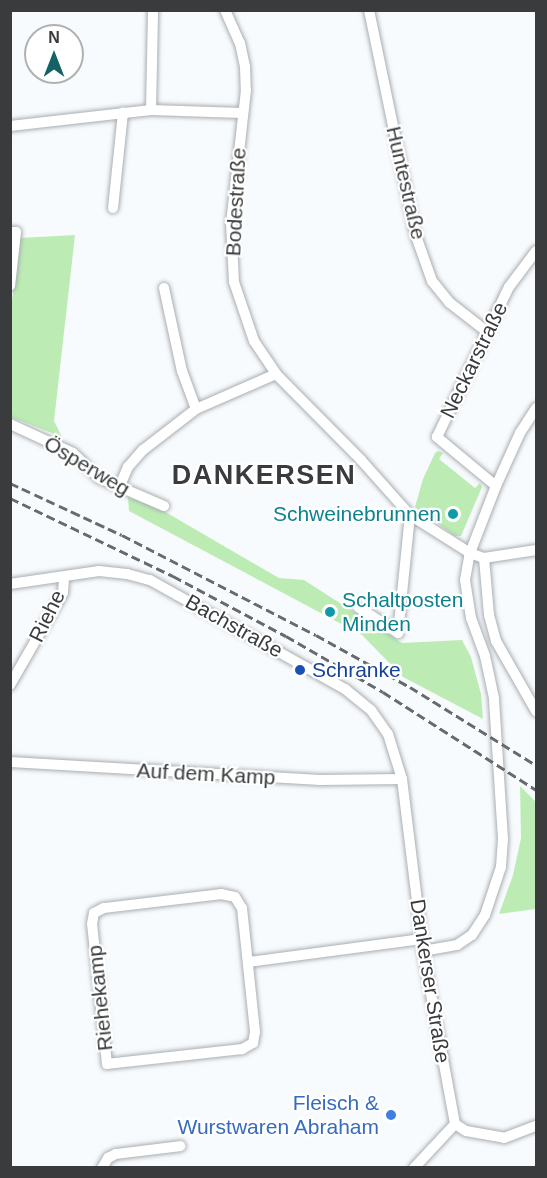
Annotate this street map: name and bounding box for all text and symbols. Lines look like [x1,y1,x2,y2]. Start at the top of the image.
north arrow [24,24,84,84]
text: N [48,29,60,46]
street label: Huntestraße [381,124,431,242]
street label: Bodestraße [221,147,251,257]
street label: Neckarstraße [435,298,513,422]
street label: Ösperweg [39,431,135,501]
district label: DANKERSEN [172,460,356,492]
place label: Schweinebrunnen [273,501,441,527]
marker: Schweinebrunnen [446,507,460,521]
street label: Riehe [24,586,70,646]
place label: Schaltposten Minden [342,587,463,637]
street label: Bachstraße [181,589,287,663]
marker: Schaltposten Minden [323,605,337,619]
place label: Schranke [312,657,401,683]
marker: Schranke [293,663,307,677]
street label: Auf dem Kamp [136,758,276,790]
street label: Dankerser Straße [405,897,455,1065]
street label: Riehekamp [82,944,118,1052]
place label: Fleisch & Wurstwaren Abraham [176,1090,379,1140]
marker: Fleisch & Wurstwaren Abraham [384,1108,398,1122]

